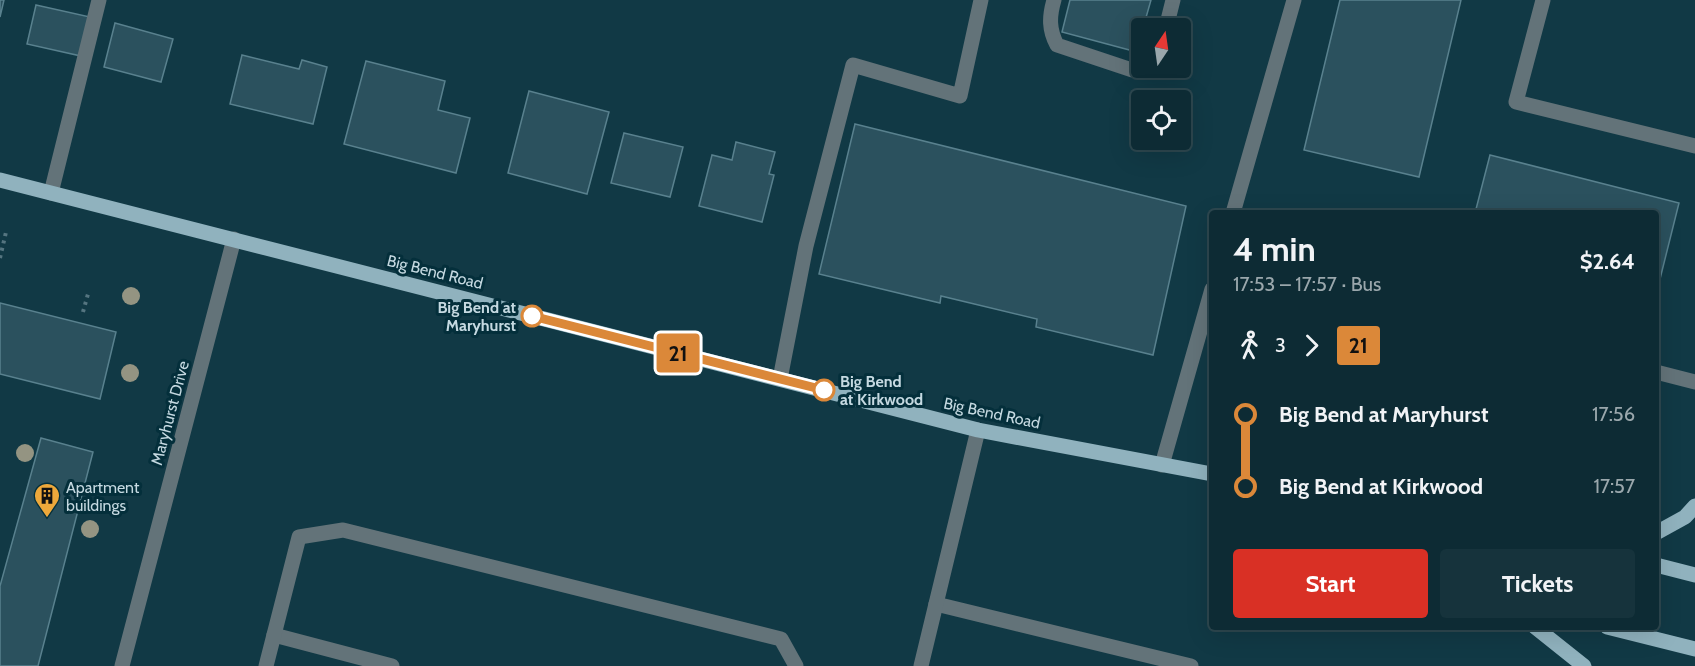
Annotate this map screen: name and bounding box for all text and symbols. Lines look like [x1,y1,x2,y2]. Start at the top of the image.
north arrow [1131,18,1191,78]
map controls [1131,18,1191,150]
button: locate [1131,90,1191,150]
text: 4 min [1233,229,1316,269]
text: $2.64 [1580,248,1635,275]
street label: Big Bend Road [385,251,485,293]
text: 17:53 – 17:57 · Bus [1233,272,1381,296]
place label: Big Bend at Maryhurst [437,298,516,335]
marker: Big Bend at Maryhurst [521,305,543,327]
icon: walk [1233,329,1266,362]
icon: forward [1295,329,1328,362]
text: 3 [1275,333,1286,357]
text: 21 [1349,333,1368,358]
line badge: 21 [651,334,705,372]
text: 21 [669,341,687,366]
street label: Maryhurst Drive [147,359,193,467]
place label: Big Bend at Kirkwood [840,372,923,409]
marker: Big Bend at Kirkwood [813,379,835,401]
street label: Big Bend Road [942,393,1042,433]
text: Big Bend at Maryhurst [1279,401,1488,428]
text: 17:56 [1592,402,1635,426]
text: Big Bend at Kirkwood [1279,473,1483,500]
text: 17:57 [1593,474,1635,498]
place label: Apartment buildings [66,478,140,515]
building icon: Apartment buildings [32,481,62,519]
button: Start [1233,549,1428,618]
button: Tickets [1440,549,1635,618]

